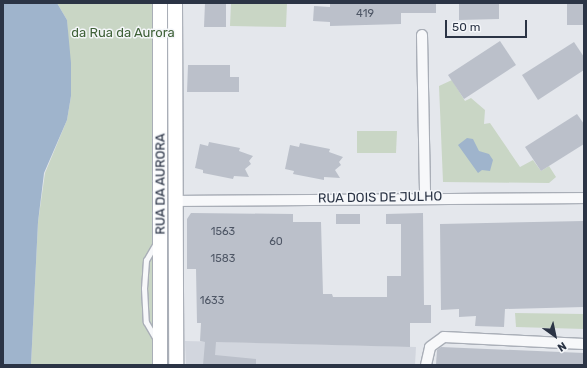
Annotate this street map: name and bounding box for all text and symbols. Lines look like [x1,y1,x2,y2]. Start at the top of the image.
house number: 419 [356,7,374,21]
scale bar [447,12,529,38]
text: 50 m [452,20,480,34]
park label: da Rua da Aurora [71,25,175,41]
street label: RUA DA AURORA [153,133,169,235]
street label: RUA DOIS DE JULHO [318,189,442,207]
house number: 1563 [211,225,235,239]
house number: 60 [269,235,283,249]
house number: 1583 [211,252,235,266]
house number: 1633 [200,294,224,308]
north arrow [535,316,575,356]
text: N [555,339,569,354]

